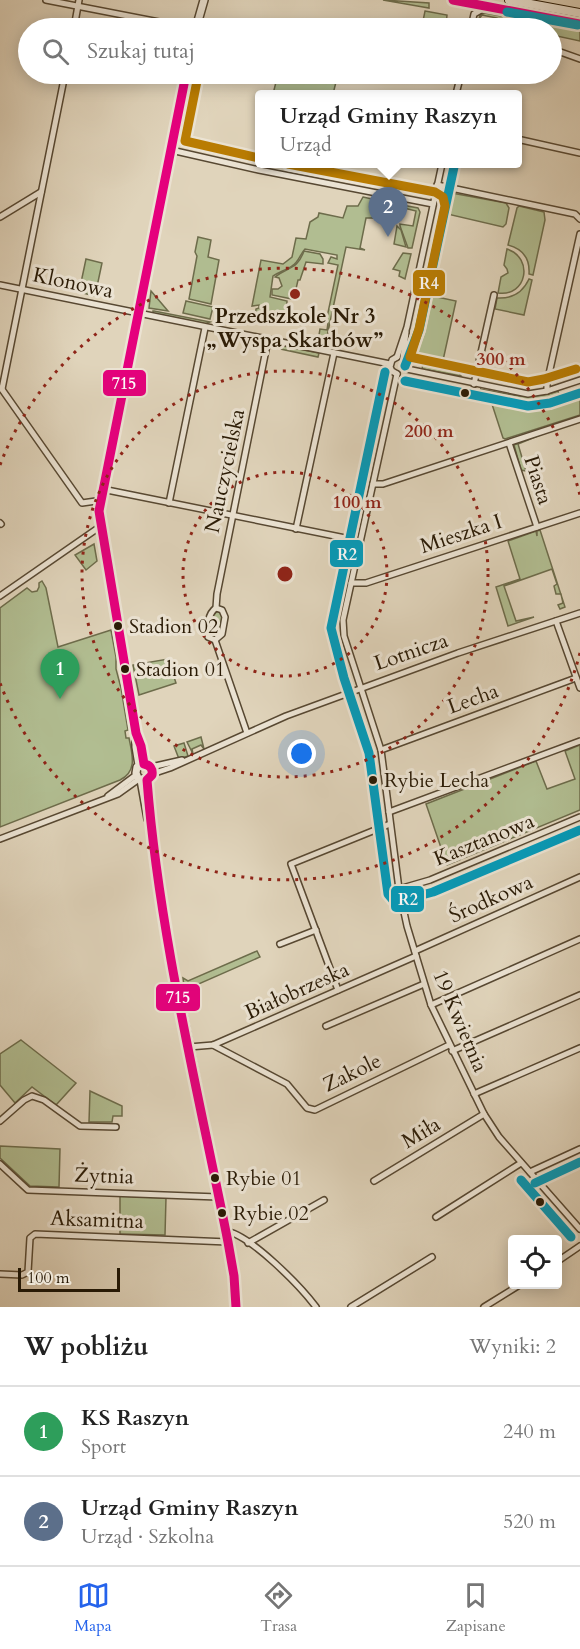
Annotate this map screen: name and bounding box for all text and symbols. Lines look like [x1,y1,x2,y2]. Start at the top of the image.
search box [18,18,562,84]
icon: search [39,35,72,68]
text: Szukaj tutaj [87,36,195,66]
popup [255,90,522,168]
text: Urząd Gminy Raszyn [280,101,497,131]
text: Urząd [280,131,332,158]
pin: 2 [368,188,408,237]
street label: Klonowa [30,260,116,306]
line badge: R4 [412,269,446,297]
text: R4 [419,273,439,295]
marker: Przedszkole Nr 3 „Wyspa Skarbów” [288,287,302,301]
place label: Przedszkole Nr 3 „Wyspa Skarbów” [207,302,383,355]
text: 300 m [476,347,526,372]
line badge: 715 [102,369,147,397]
text: 715 [112,373,136,395]
unlabelled marker [459,387,471,399]
street label: Nauczycielska [198,406,252,536]
text: 200 m [404,419,454,444]
street label: Piasta [516,452,560,508]
text: 100 m [332,490,382,515]
street label: Mieszka I [416,507,506,561]
line badge: R2 [329,539,364,568]
text: R2 [337,544,357,566]
centre of rings [275,564,295,584]
place label: Stadion 02 [129,613,218,640]
marker: Stadion 02 [112,620,124,632]
street label: Lotnicza [370,626,452,678]
pin: 1 [40,650,80,699]
place label: Stadion 01 [136,656,225,683]
marker: Stadion 01 [119,663,131,675]
street label: Lecha [443,676,503,722]
your location [287,739,316,768]
place label: Rybie Lecha [384,767,490,794]
marker: Rybie Lecha [367,774,379,786]
street label: Kasztanowa [429,807,539,873]
street label: Środkowa [444,867,538,930]
line badge: R2 [390,885,425,913]
text: R2 [398,889,418,911]
street label: Białobrzeska [240,955,354,1027]
street label: 19 Kwietnia [425,965,495,1077]
line badge: 715 [155,983,201,1012]
text: 715 [166,987,190,1009]
street label: Zakole [318,1046,386,1100]
street label: Miła [396,1110,446,1156]
street label: Żytnia [74,1160,134,1192]
place label: Rybie 01 [226,1165,302,1192]
marker: Rybie 01 [209,1172,221,1184]
unlabelled marker [534,1196,546,1208]
place label: Rybie 02 [233,1200,309,1227]
street label: Aksamitna [50,1204,144,1236]
marker: Rybie 02 [216,1207,228,1219]
map controls [508,1235,562,1289]
button: locate [508,1235,562,1289]
scale bar [18,1265,120,1292]
text: 100 m [27,1267,69,1289]
text: W pobliżu [24,1329,149,1364]
text: Wyniki: 2 [469,1333,556,1360]
text: KS Raszyn [81,1403,189,1433]
text: 1 [38,1418,49,1445]
text: 240 m [503,1418,556,1445]
text: Sport [81,1433,126,1460]
text: Urząd Gminy Raszyn [81,1493,298,1523]
text: 2 [38,1508,49,1535]
text: 520 m [503,1508,556,1535]
text: Urząd · Szkolna [81,1523,214,1550]
tab: Mapa [74,1579,112,1637]
tab: Trasa [260,1579,297,1637]
tab: Zapisane [446,1579,506,1637]

